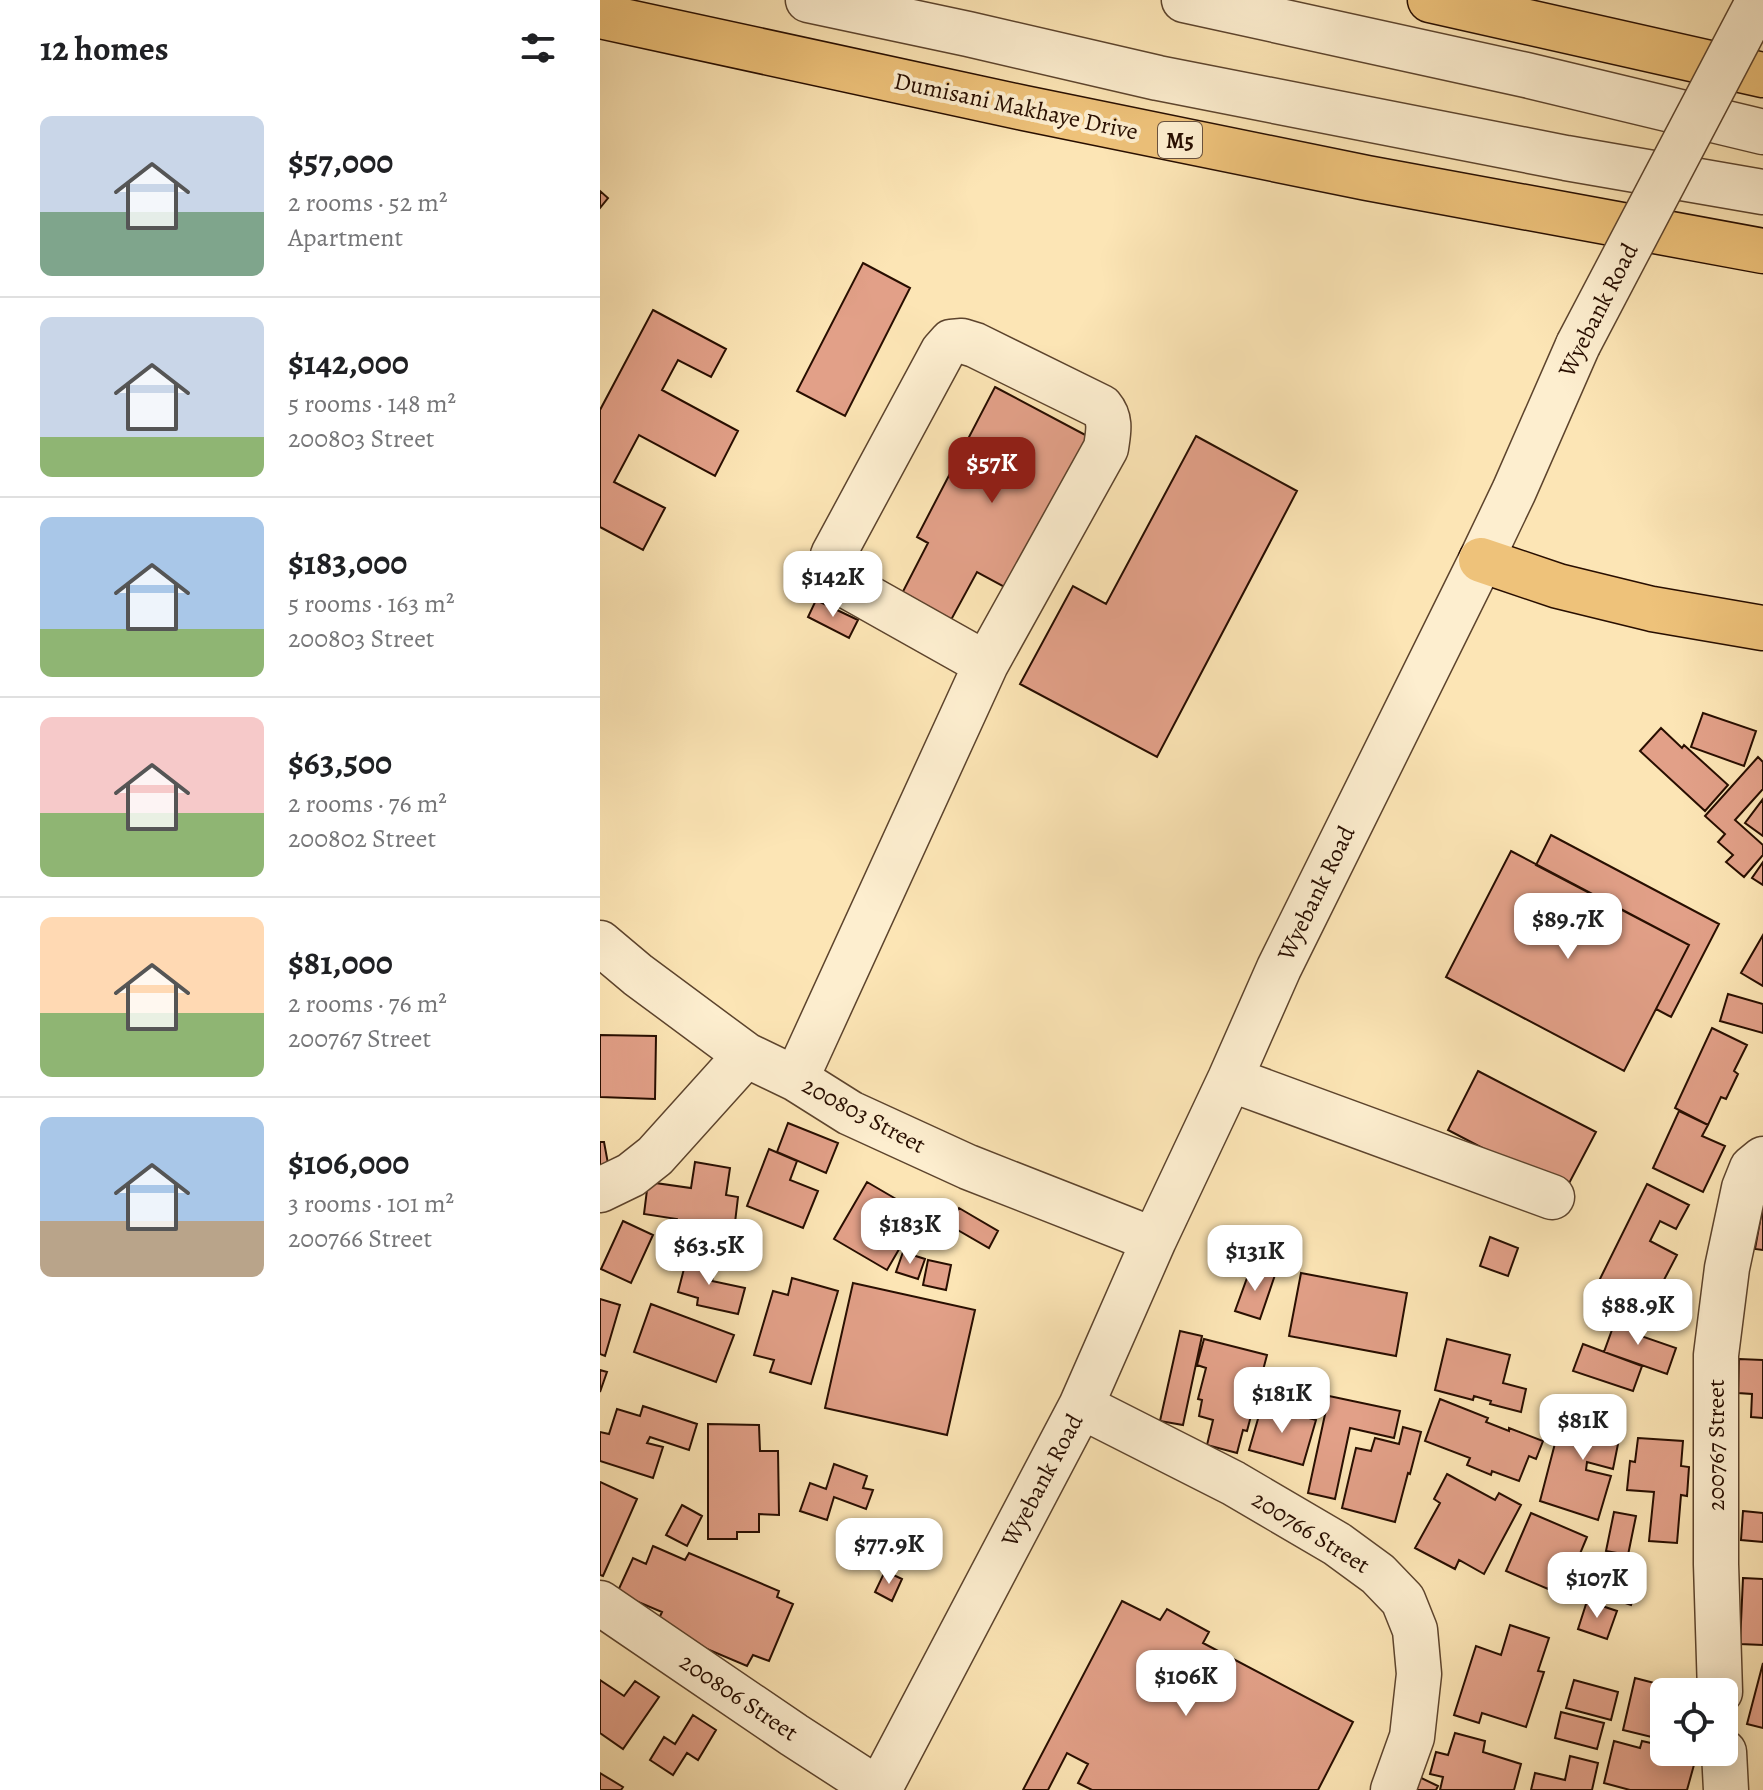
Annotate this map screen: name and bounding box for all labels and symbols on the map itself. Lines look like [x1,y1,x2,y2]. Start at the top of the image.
street label: Dumisani Makhaye Drive [891,65,1141,147]
road number: M5 [1158,122,1202,158]
street label: Wyebank Road [1550,238,1645,383]
pin: $57K [945,437,1039,505]
pin: $142K [777,551,889,619]
street label: Wyebank Road [1269,820,1362,967]
pin: $89.7K [1503,893,1633,961]
street label: 200803 Street [797,1069,931,1161]
pin: $183K [854,1198,966,1266]
pin: $63.5K [644,1219,774,1287]
pin: $131K [1199,1225,1311,1293]
pin: $88.9K [1573,1279,1703,1347]
pin: $181K [1226,1367,1338,1435]
street label: 200767 Street [1700,1379,1732,1511]
pin: $81K [1536,1394,1630,1462]
street label: Wyebank Road [993,1408,1090,1553]
street label: 200766 Street [1246,1483,1376,1581]
pin: $77.9K [824,1518,954,1586]
pin: $107K [1541,1552,1653,1620]
street label: 200806 Street [674,1646,804,1748]
pin: $106K [1130,1650,1242,1718]

